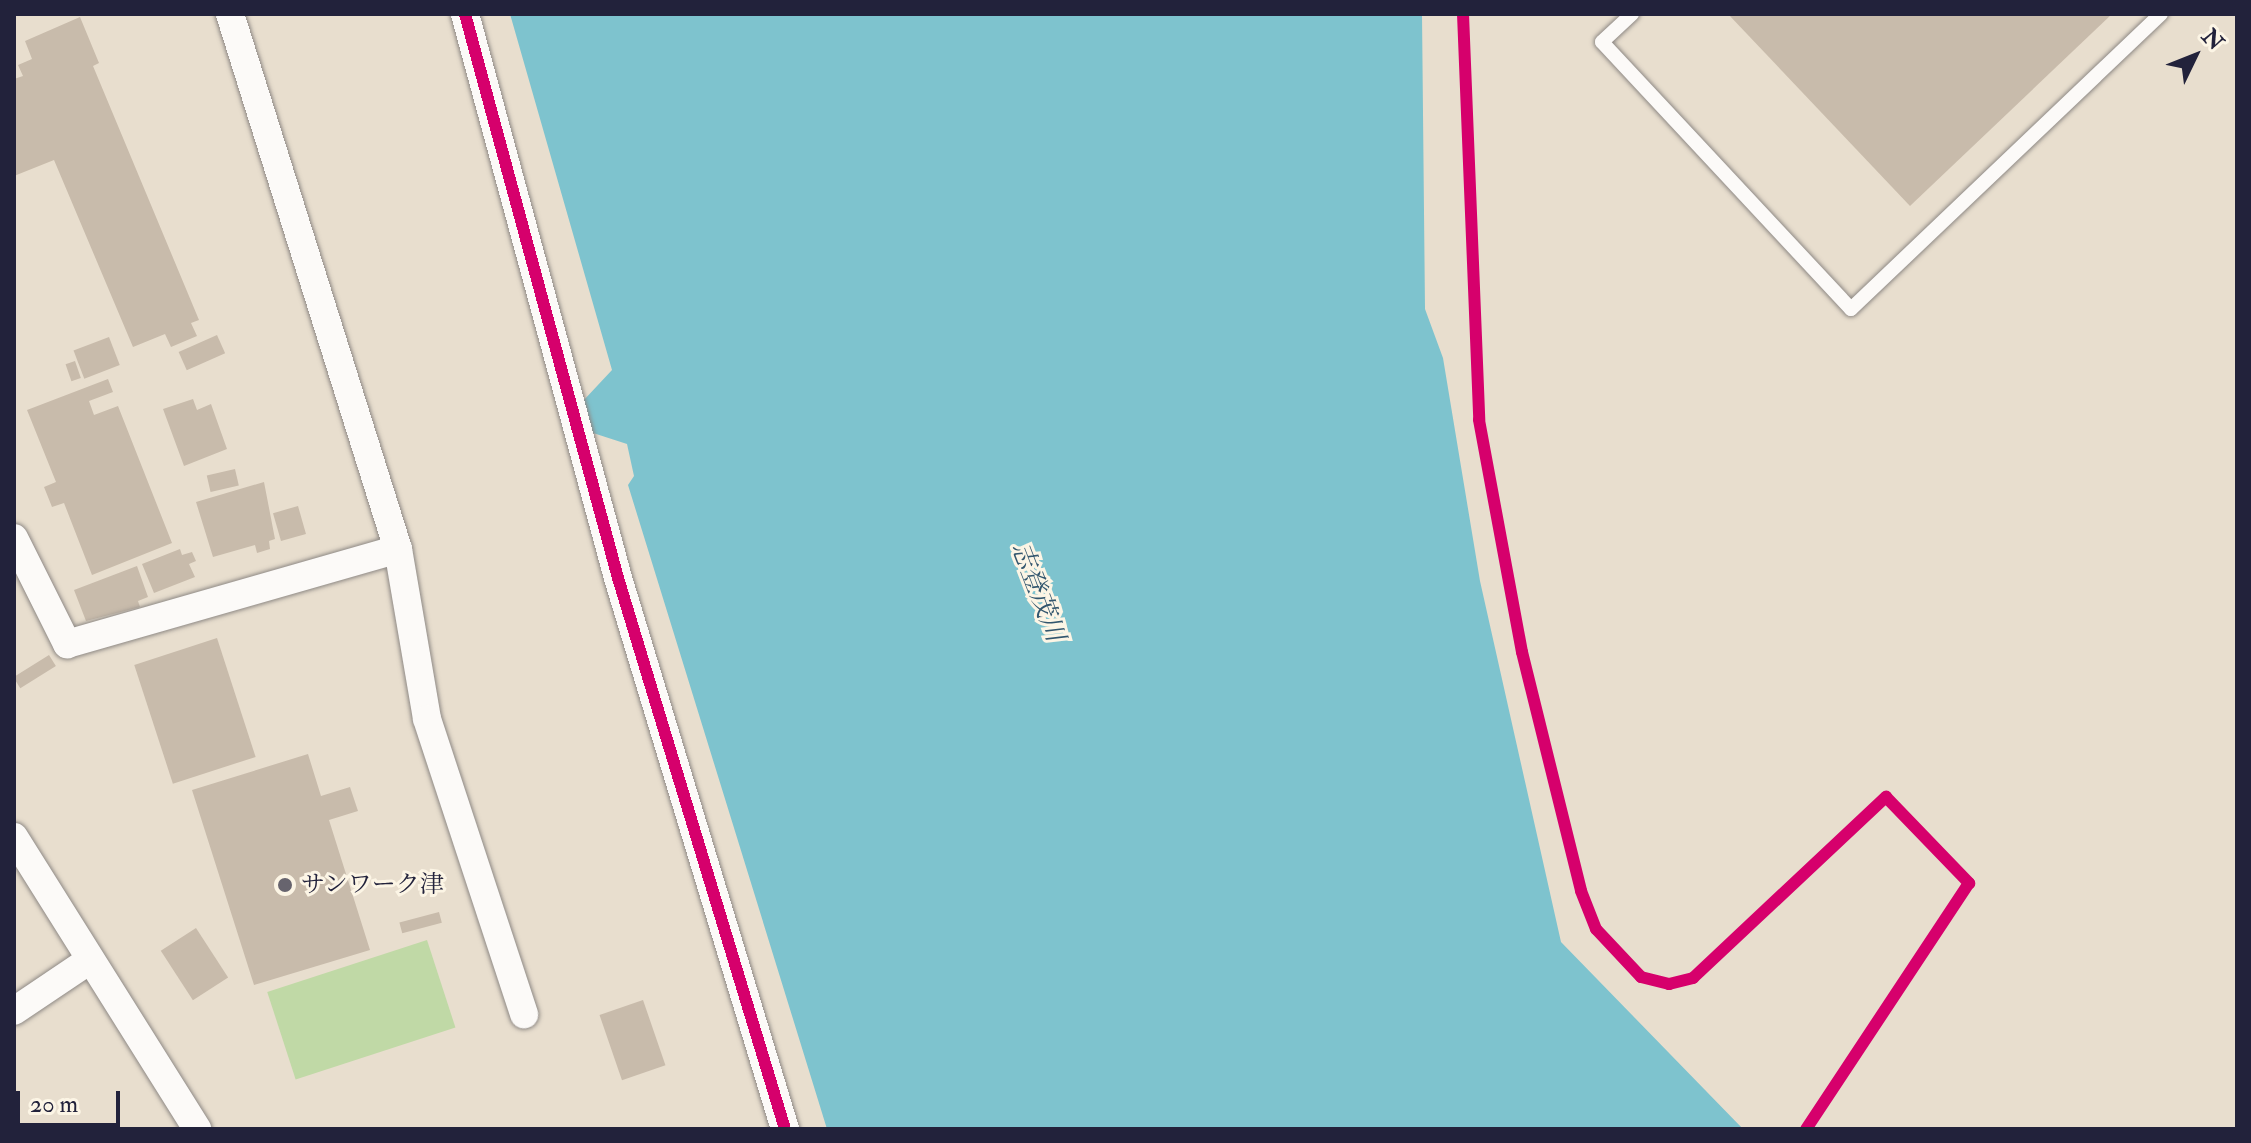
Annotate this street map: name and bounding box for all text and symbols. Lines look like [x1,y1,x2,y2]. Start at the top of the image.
north arrow [2155,16,2235,96]
text: N [2196,23,2230,56]
water label: 志登茂川 [1004,538,1070,646]
place label: サンワーク津 [301,871,445,899]
marker: サンワーク津 [276,876,294,894]
scale bar [20,1075,124,1125]
text: 20 m [30,1089,78,1120]

